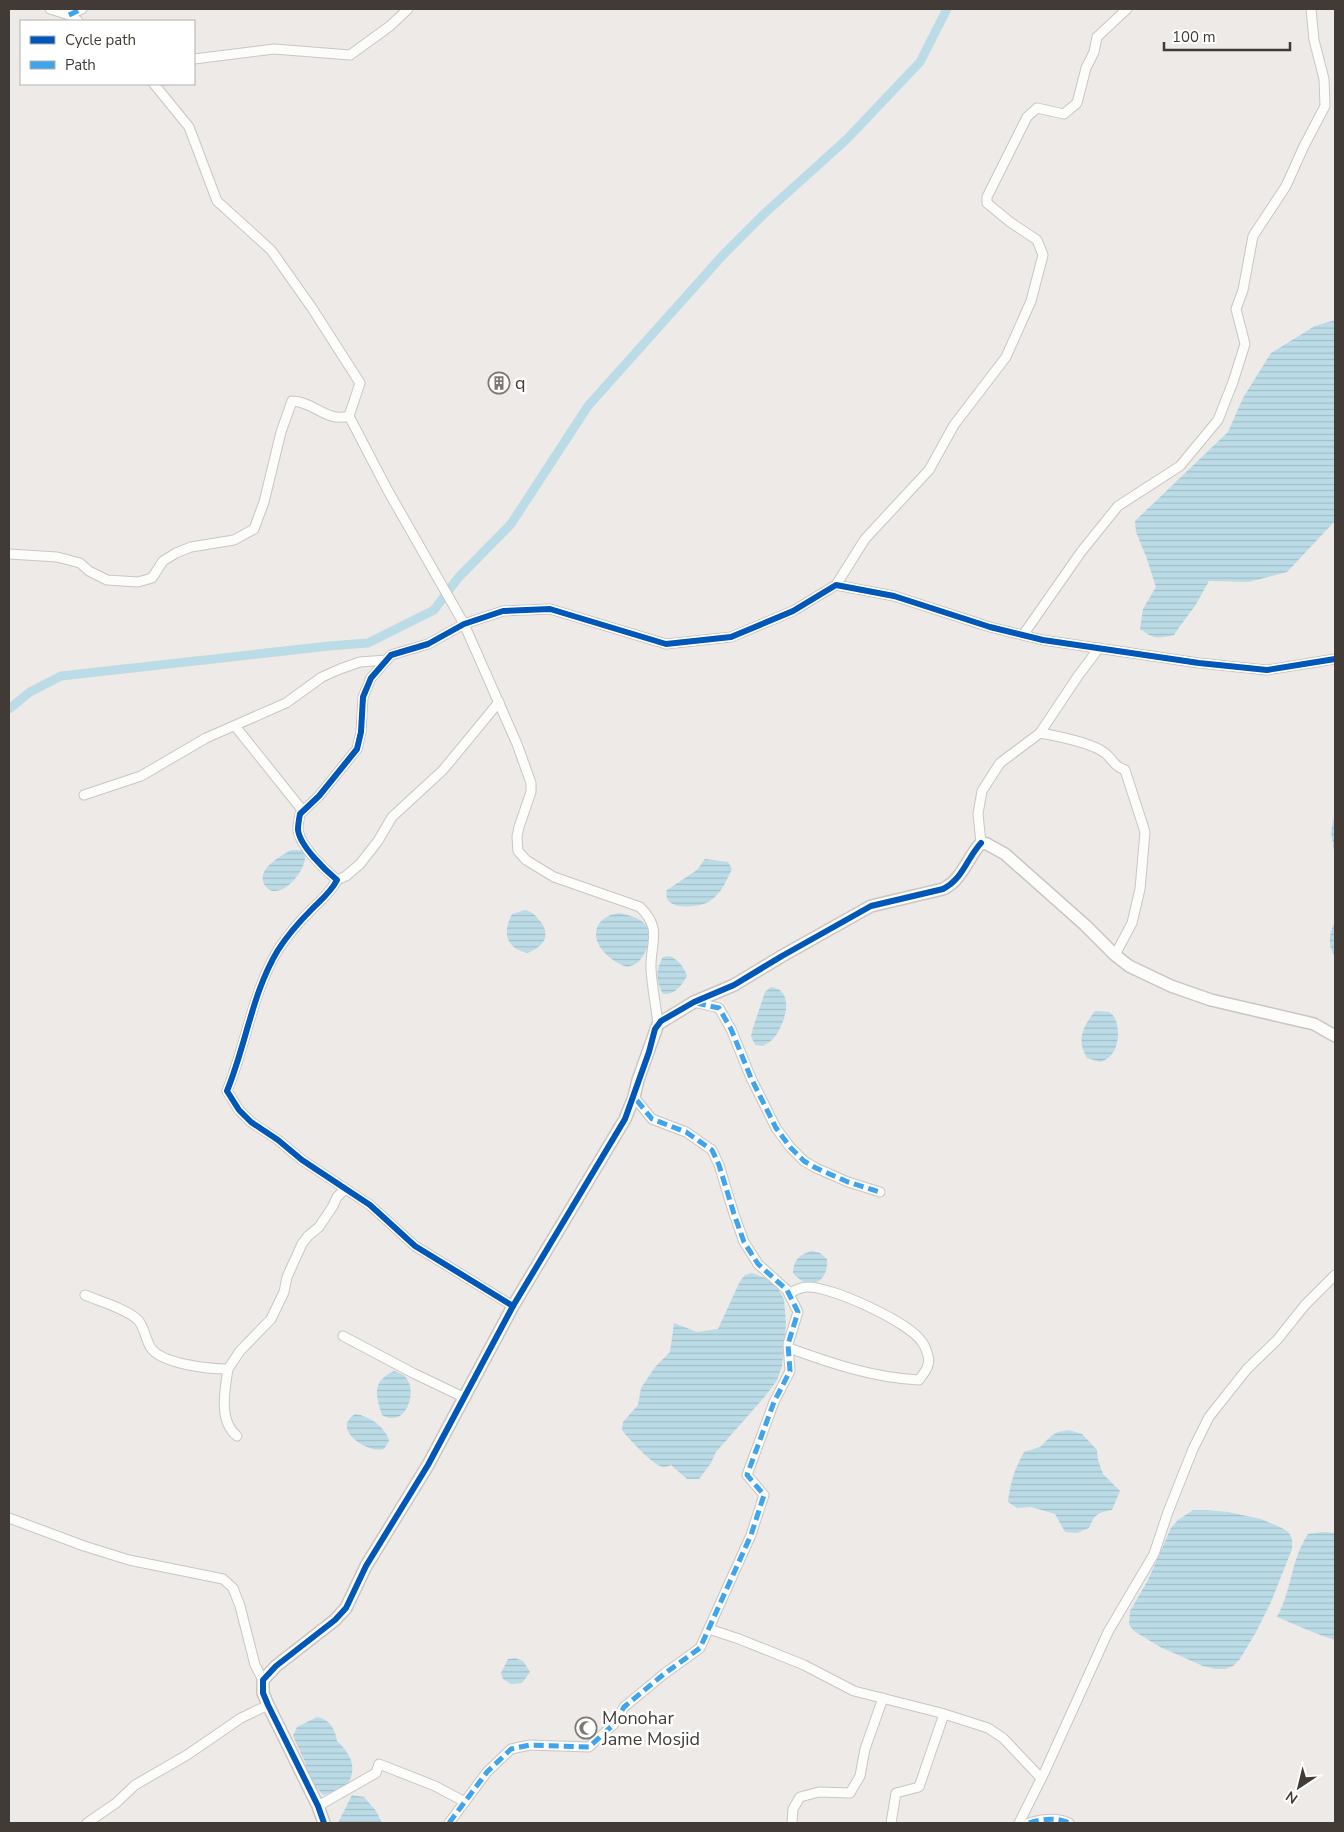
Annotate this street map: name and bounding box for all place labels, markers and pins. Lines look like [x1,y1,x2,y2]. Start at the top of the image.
building icon: q [487,371,511,395]
place label: q [515,371,526,395]
place label: Monohar Jame Mosjid [601,1706,700,1751]
mosque icon: Monohar Jame Mosjid [574,1716,598,1740]

